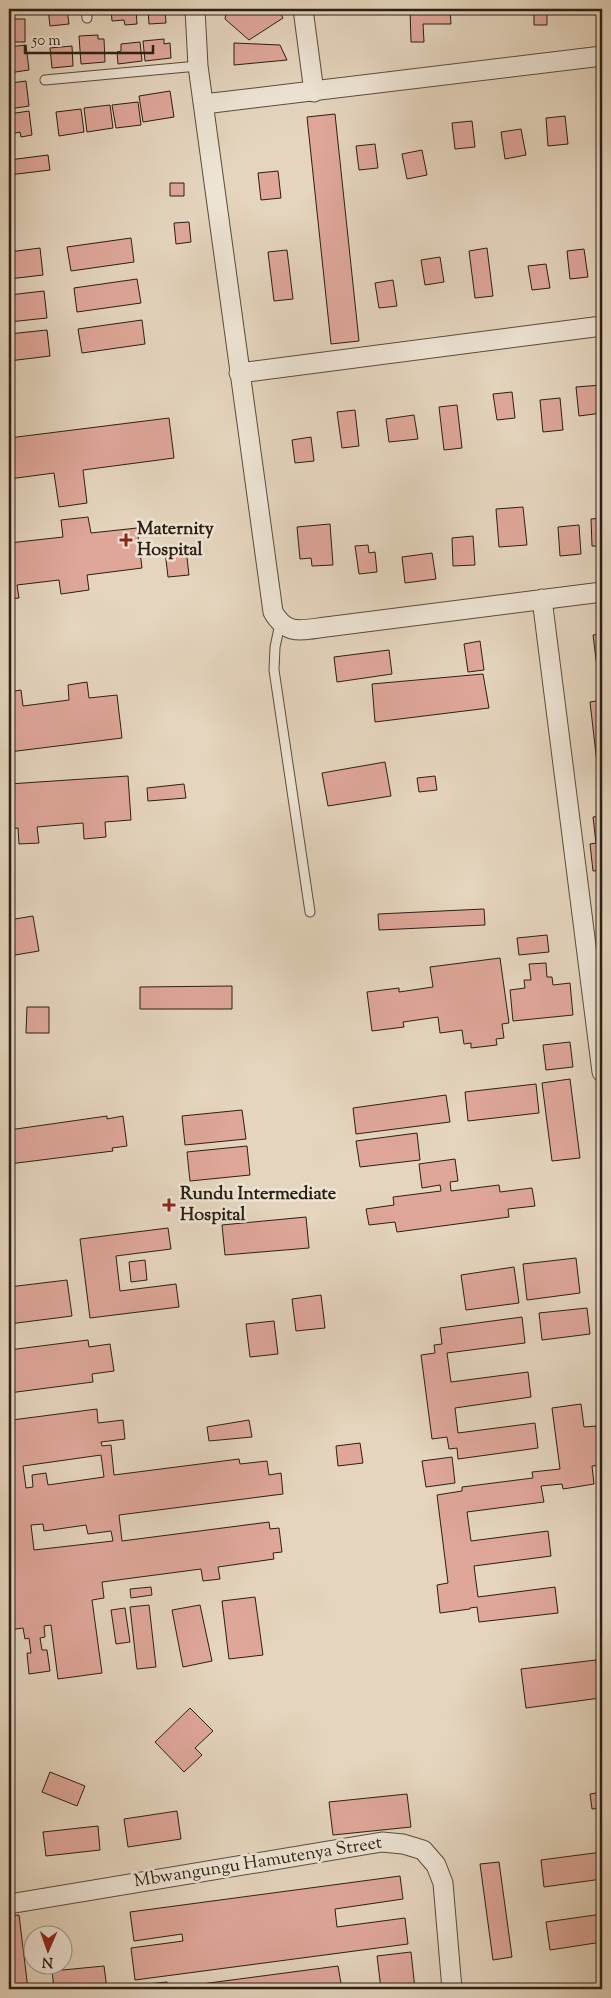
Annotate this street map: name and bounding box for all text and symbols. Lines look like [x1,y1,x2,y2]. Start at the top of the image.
scale bar [25,22,152,54]
text: 50 m [31,31,61,52]
place label: Maternity Hospital [137,517,214,564]
marker: Maternity Hospital [119,533,133,547]
place label: Rundu Intermediate Hospital [180,1182,337,1229]
marker: Rundu Intermediate Hospital [162,1198,176,1212]
street label: Mbwangungu Hamutenya Street [132,1831,384,1895]
north arrow [22,1926,72,1976]
text: N [42,1951,54,1971]

